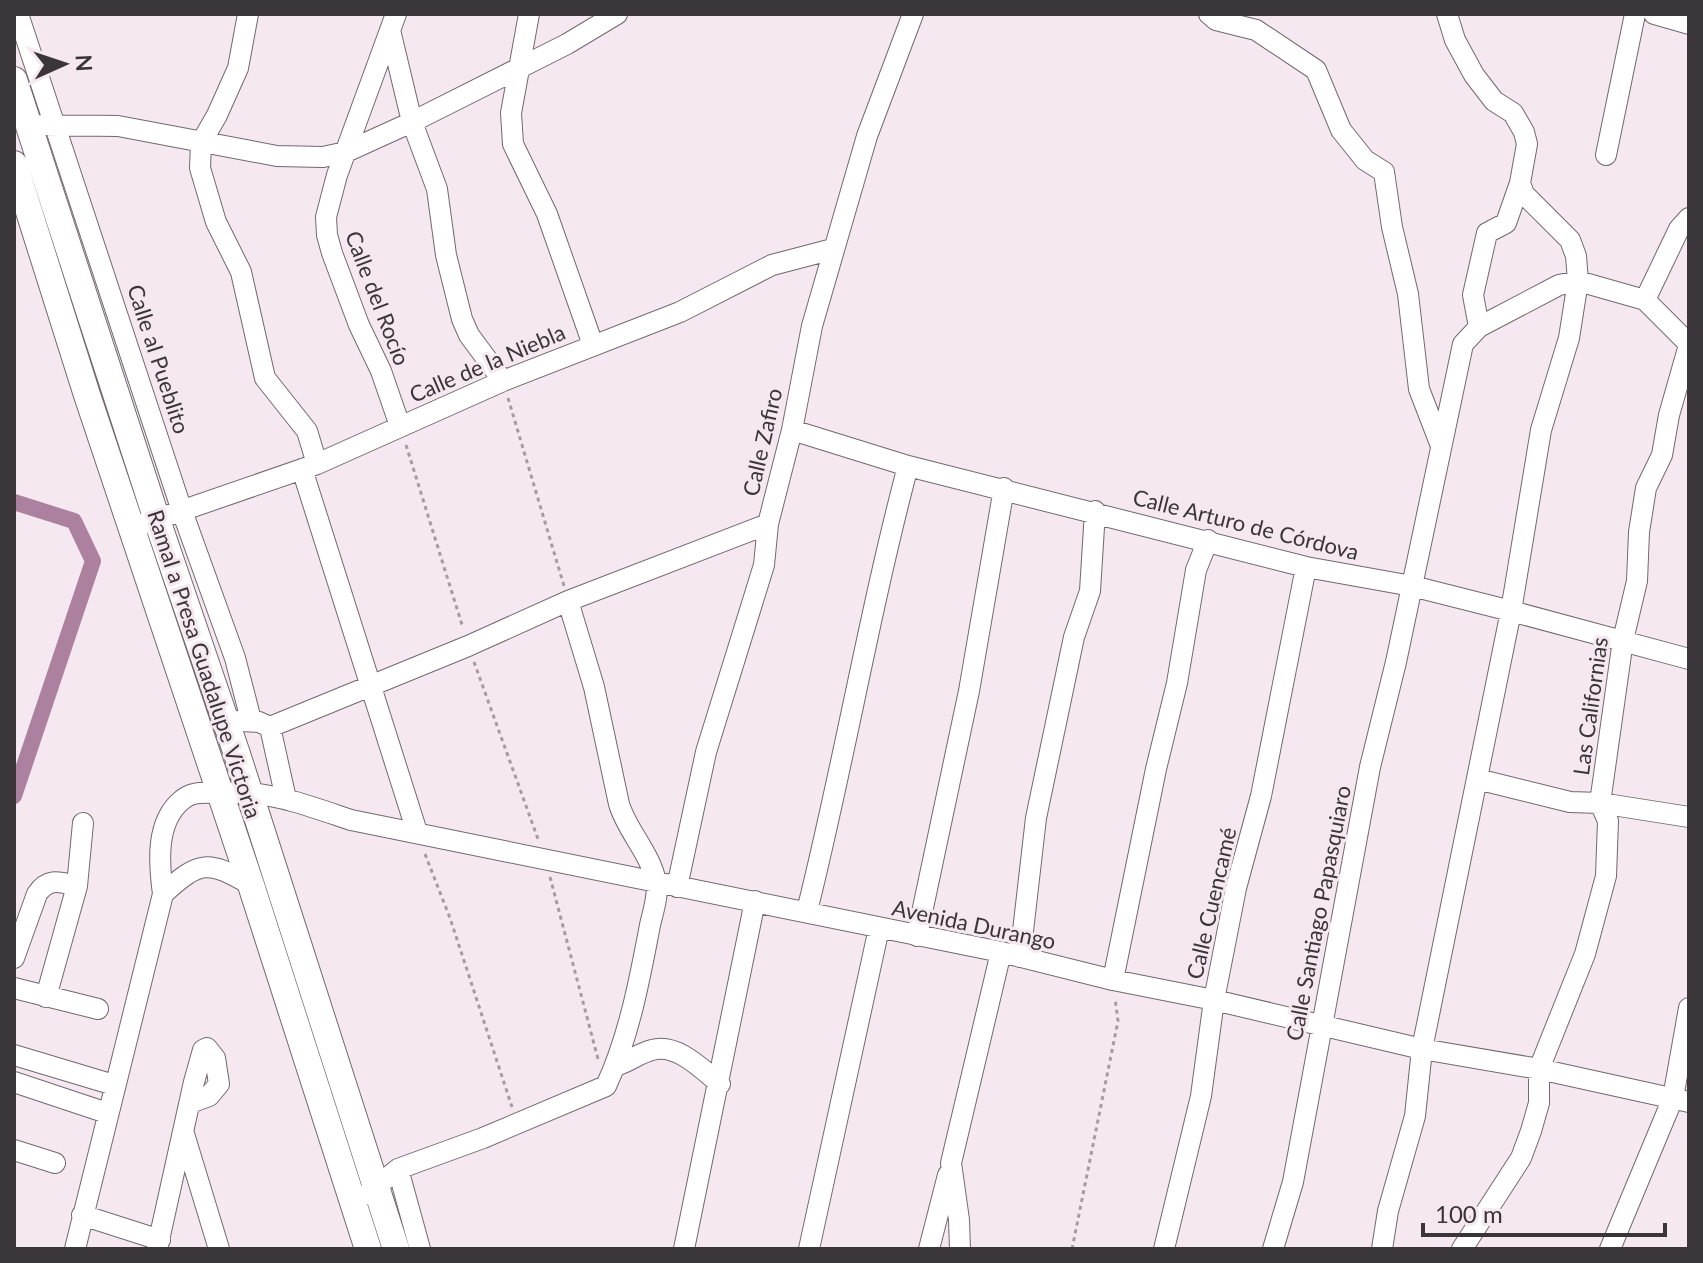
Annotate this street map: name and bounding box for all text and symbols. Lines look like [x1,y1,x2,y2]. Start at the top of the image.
north arrow [24,24,104,104]
text: N [71,54,98,72]
street label: Calle del Rocío [340,227,416,369]
street label: Calle al Pueblito [122,281,196,437]
street label: Calle de la Niebla [405,318,569,408]
street label: Calle Zafiro [736,385,788,499]
street label: Calle Arturo de Córdova [1130,483,1362,565]
street label: Ramal a Presa Guadalupe Victoria [142,506,268,822]
street label: Las Californias [1567,635,1613,777]
street label: Calle Santiago Papasquiaro [1280,783,1356,1043]
street label: Calle Cuencamé [1180,824,1242,982]
street label: Avenida Durango [890,893,1058,955]
scale bar [1423,1187,1665,1237]
text: 100 m [1435,1199,1503,1228]

